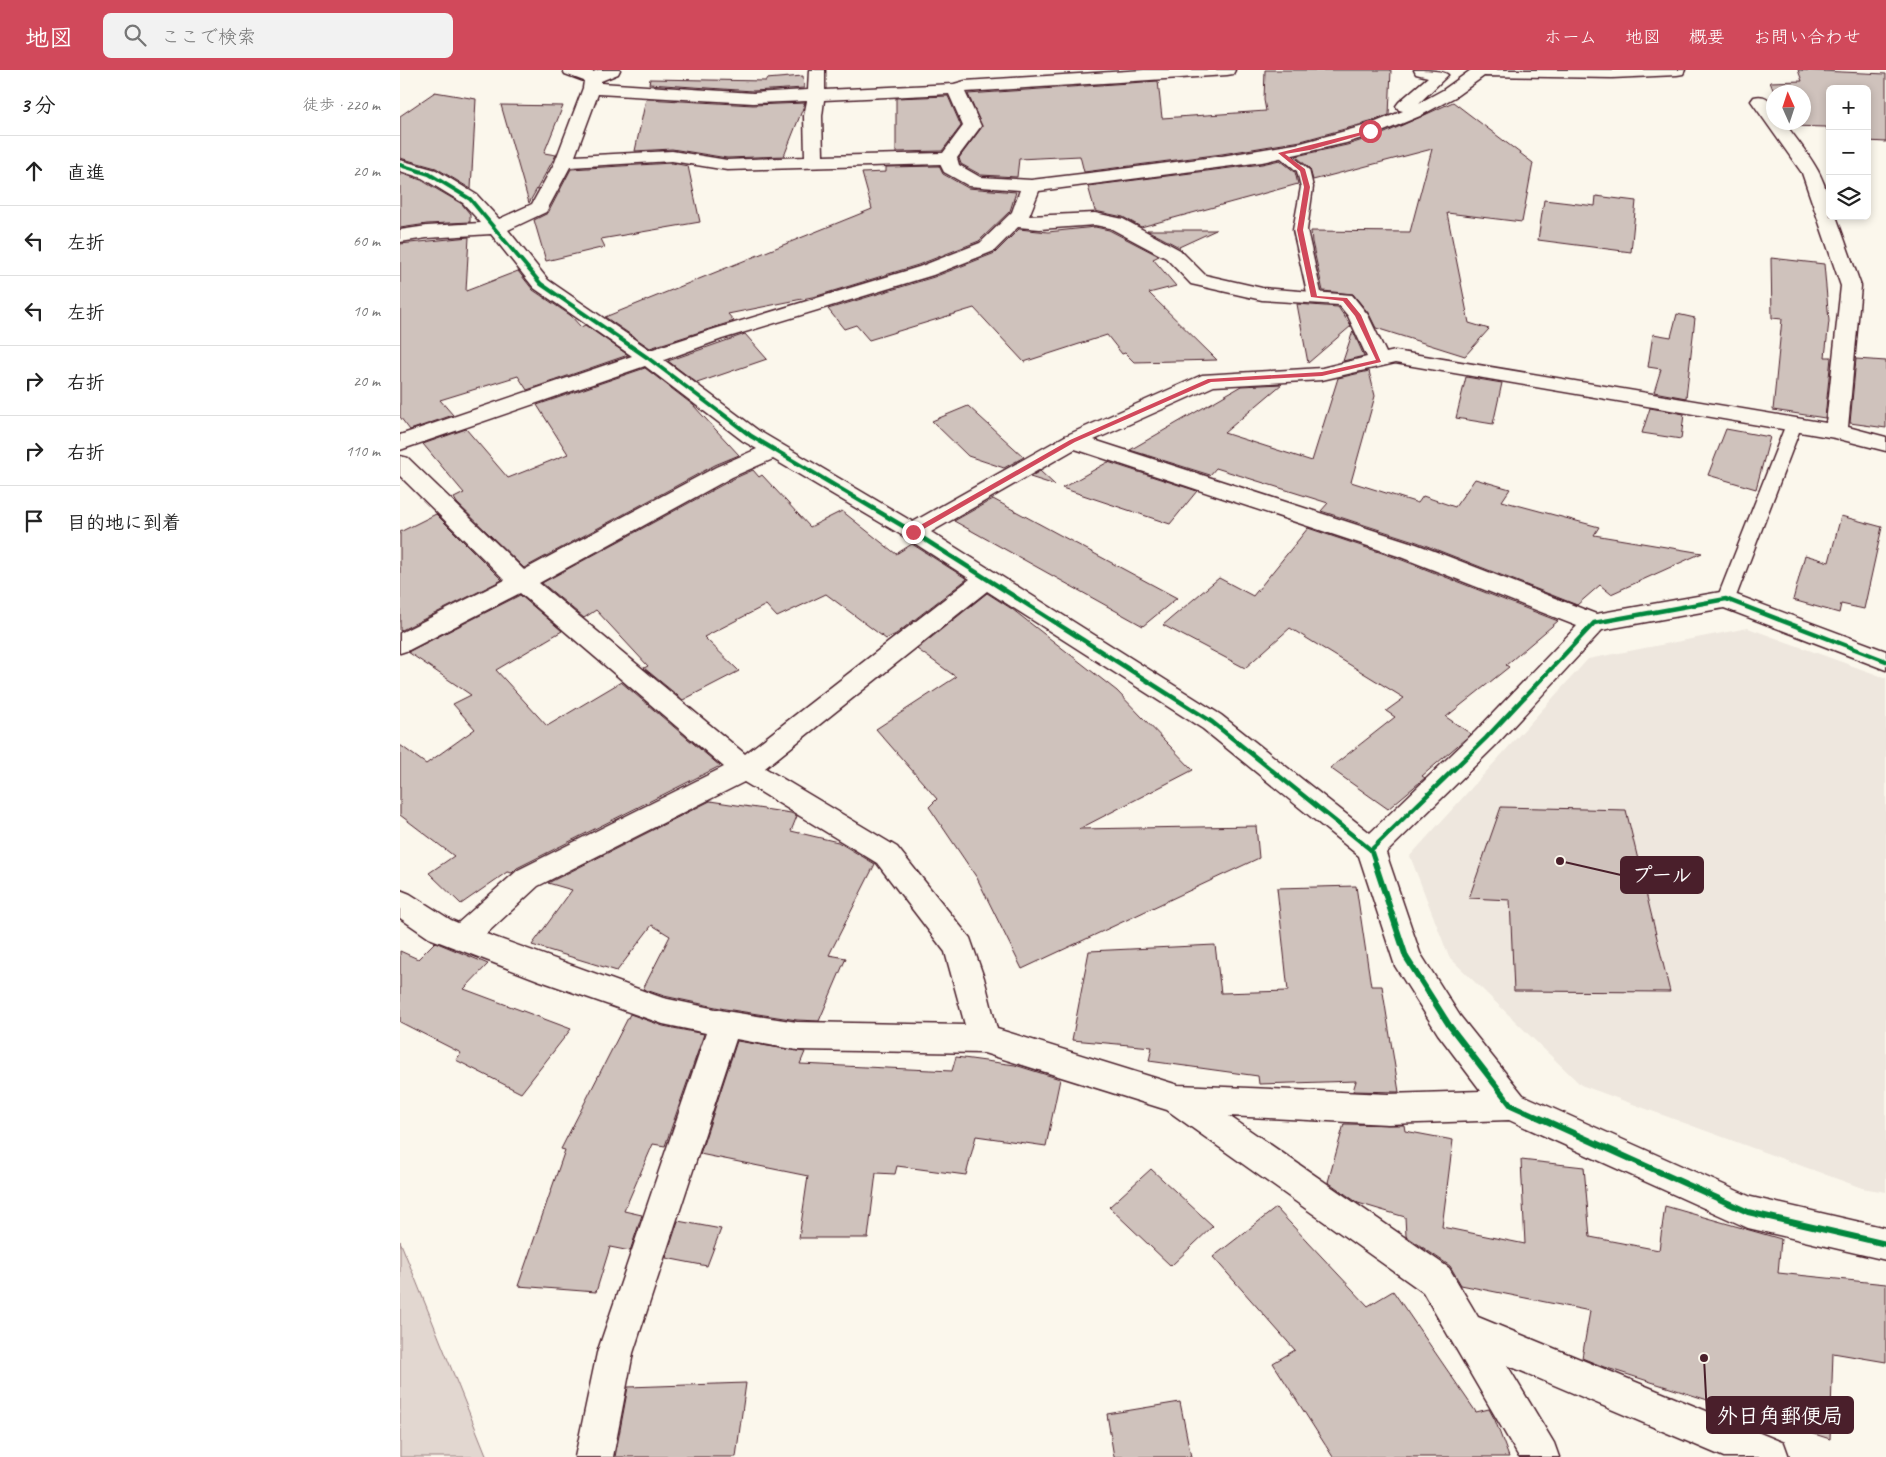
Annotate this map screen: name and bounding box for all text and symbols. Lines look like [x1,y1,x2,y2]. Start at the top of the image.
search box [103,13,453,58]
icon: search [121,21,149,49]
text: 地図 [25,23,73,53]
text: ここで検索 [161,25,256,49]
text: ホーム [1544,26,1597,48]
text: 地図 [1625,26,1661,48]
text: 概要 [1689,26,1725,48]
text: お問い合わせ [1753,26,1861,48]
north arrow [1766,85,1811,130]
map controls [1826,85,1871,220]
button: + [1826,85,1871,130]
text: 3 分 [20,92,56,118]
text: 徒歩 · 220 m [303,95,380,115]
route start [1359,120,1382,143]
button: − [1826,130,1871,175]
icon: ahead [20,157,48,185]
text: 直進 [67,161,105,185]
text: 20 m [353,161,380,181]
button: layers [1826,175,1871,220]
icon: left [20,227,48,255]
text: 左折 [67,231,105,255]
text: 60 m [353,231,380,251]
icon: left [20,297,48,325]
text: 左折 [67,301,105,325]
text: 10 m [353,301,380,321]
icon: right [20,367,48,395]
text: 右折 [67,371,105,395]
text: 20 m [353,371,380,391]
icon: right [20,437,48,465]
text: 右折 [67,441,105,465]
text: 110 m [346,441,380,461]
icon: arrive [20,507,48,535]
text: 目的地に到着 [67,511,181,535]
route end [902,521,925,544]
callout: プール [1621,857,1703,893]
text: プール [1632,862,1692,888]
callout: 外日角郵便局 [1707,1397,1853,1433]
text: 外日角郵便局 [1717,1403,1843,1429]

